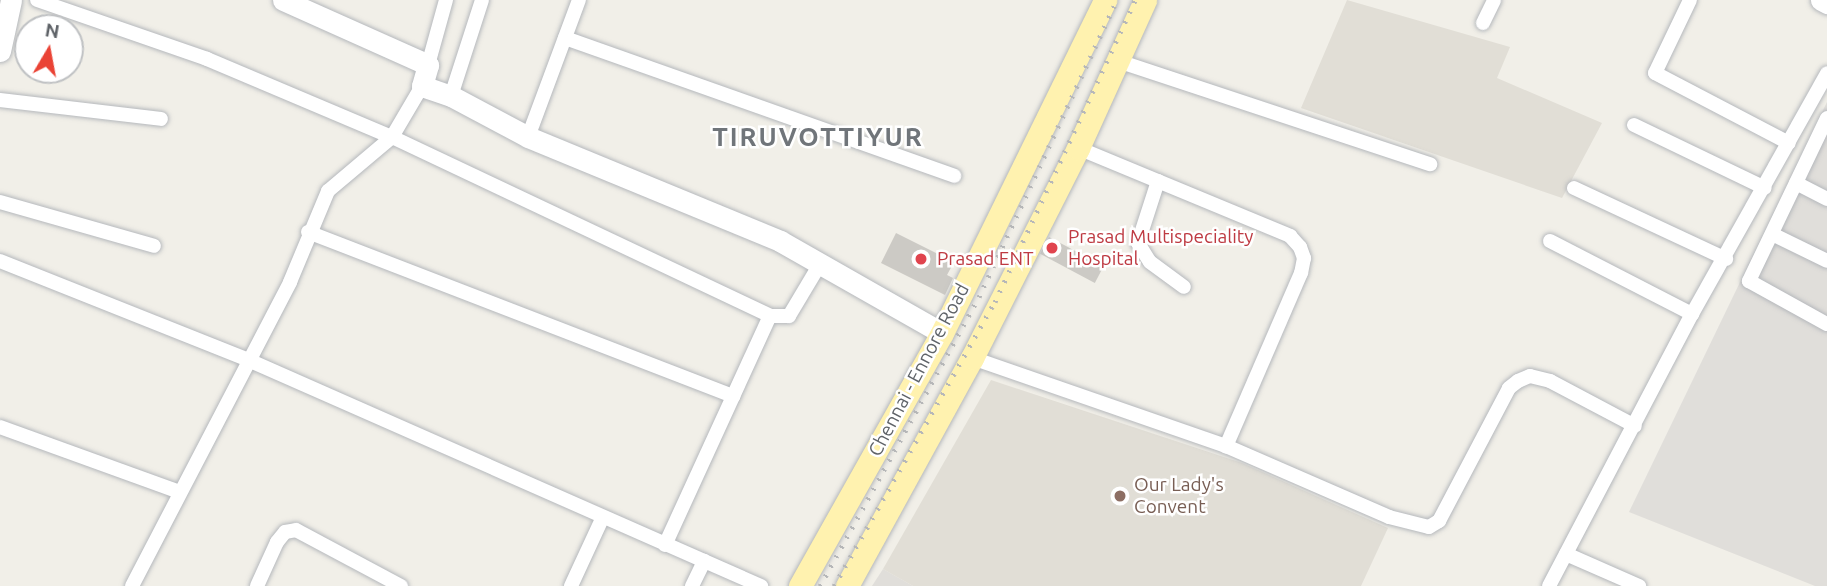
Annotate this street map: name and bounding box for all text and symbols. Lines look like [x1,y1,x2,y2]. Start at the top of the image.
north arrow [14,14,84,84]
text: N [43,18,61,42]
district label: TIRUVOTTIYUR [714,121,922,153]
place label: Prasad Multispeciality Hospital [1068,226,1254,270]
marker: Prasad Multispeciality Hospital [1042,238,1062,258]
place label: Prasad ENT [937,248,1034,270]
marker: Prasad ENT [911,249,931,269]
street label: Chennai - Ennore Road [864,280,974,460]
place label: Our Lady's Convent [1134,474,1224,518]
marker: Our Lady's Convent [1112,488,1128,504]

